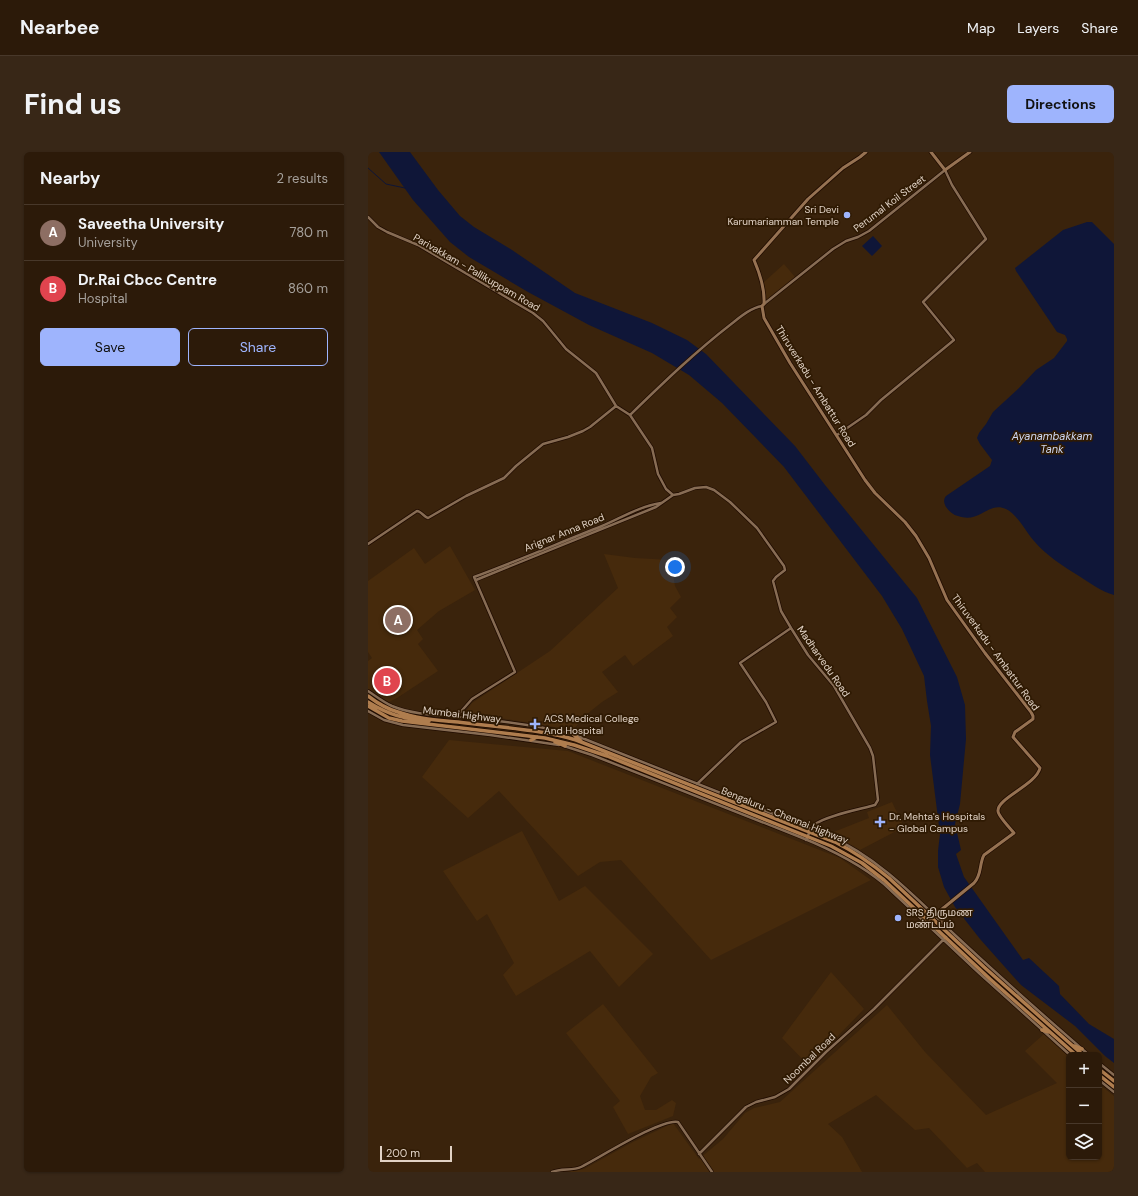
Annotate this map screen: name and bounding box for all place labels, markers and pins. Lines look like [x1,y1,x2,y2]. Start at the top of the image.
place label: Sri Devi Karumariamman Temple [727,203,839,228]
marker: Sri Devi Karumariamman Temple [842,210,852,220]
pin: A [385,605,411,635]
pin: B [374,666,400,696]
place label: ACS Medical College And Hospital [544,712,639,737]
marker: ACS Medical College And Hospital [529,718,541,730]
place label: Dr. Mehta's Hospitals - Global Campus [889,810,985,835]
marker: Dr. Mehta's Hospitals - Global Campus [874,816,886,828]
place label: SRS திருமண மண்டபம் [906,906,973,931]
marker: SRS திருமண மண்டபம் [893,913,903,923]

